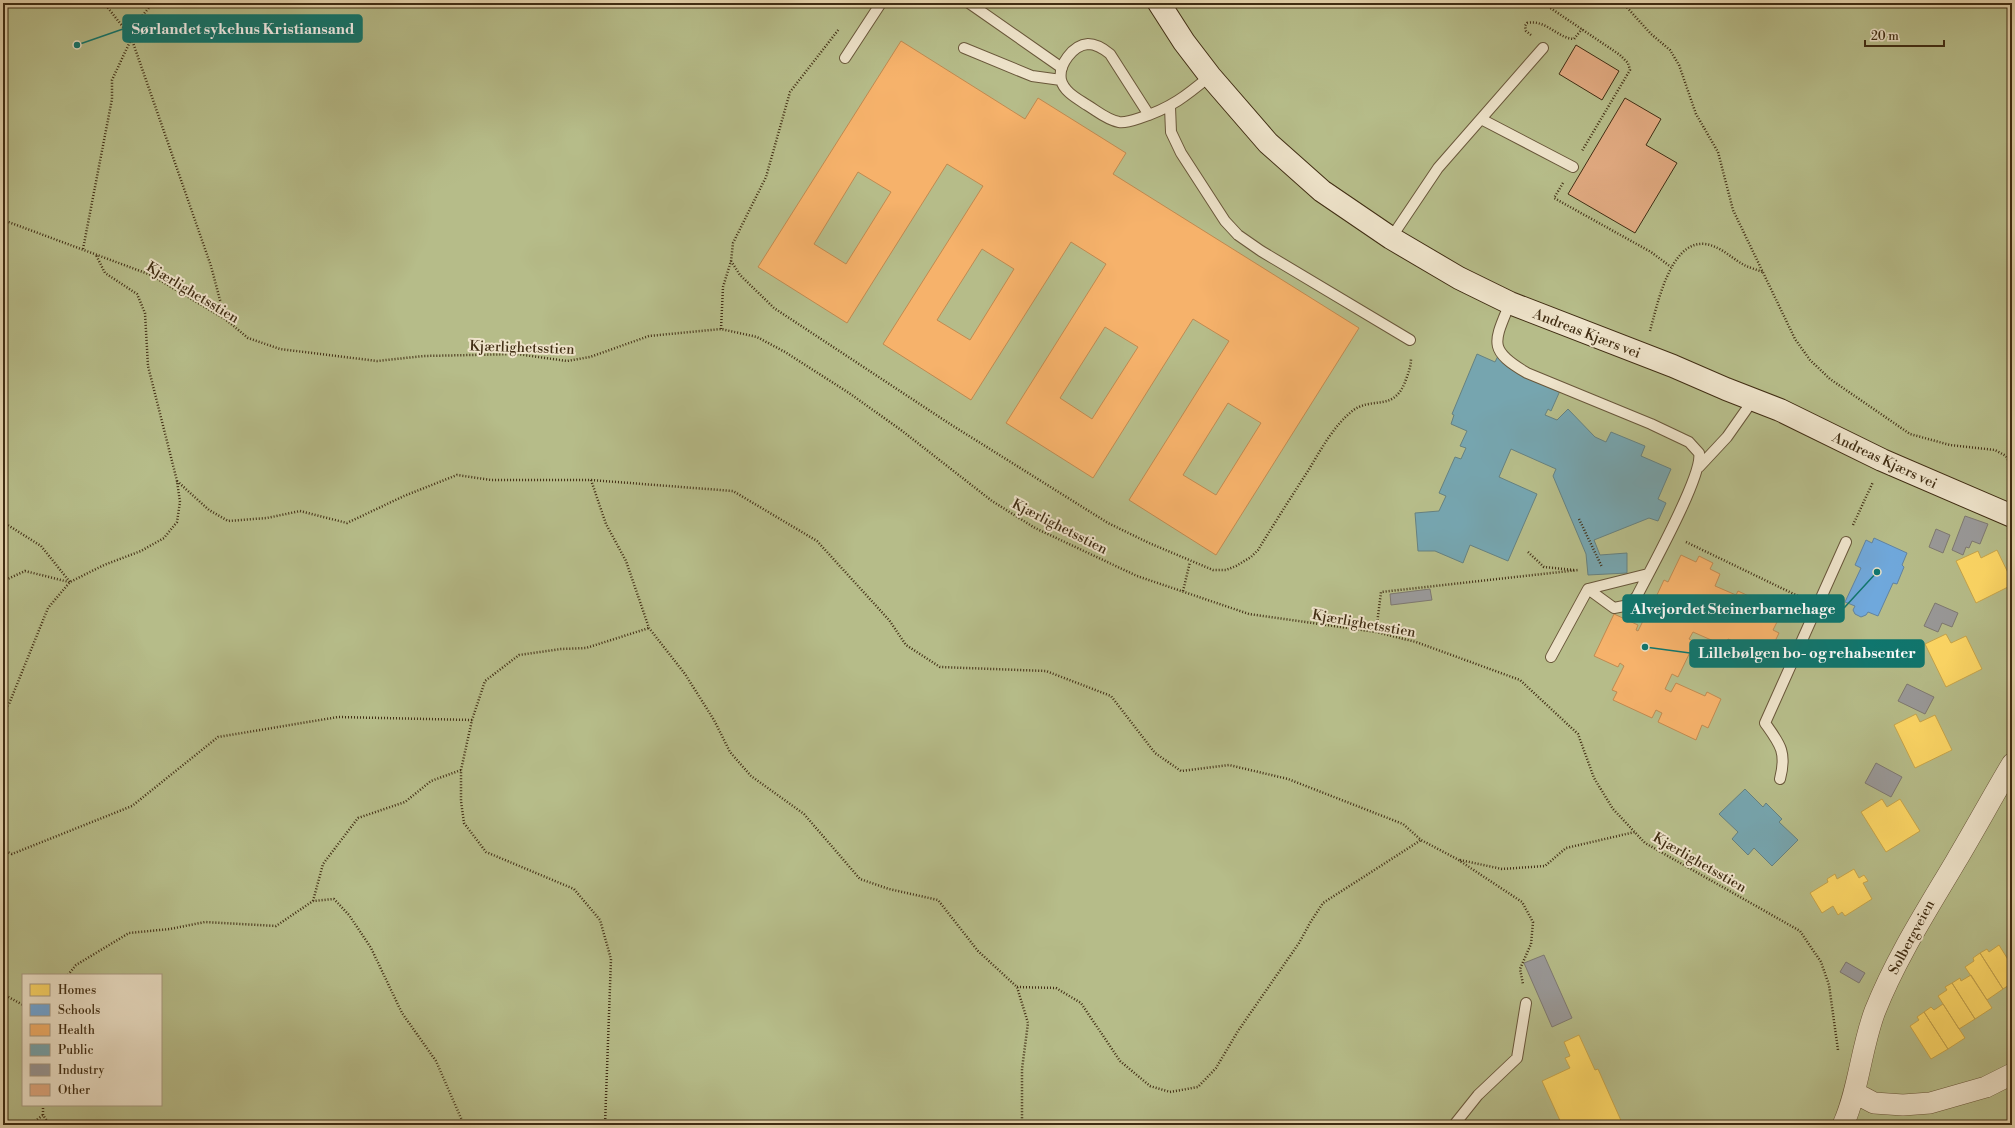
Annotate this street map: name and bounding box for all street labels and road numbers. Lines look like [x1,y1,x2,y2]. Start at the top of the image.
street label: Kjærlighetsstien [143,258,243,328]
street label: Andreas Kjærs vei [1529,305,1643,363]
street label: Kjærlighetsstien [469,337,575,359]
street label: Andreas Kjærs vei [1828,428,1940,493]
street label: Kjærlighetsstien [1009,495,1111,559]
street label: Kjærlighetsstien [1311,606,1418,642]
street label: Kjærlighetsstien [1650,829,1750,897]
street label: Solbergveien [1885,896,1939,978]

